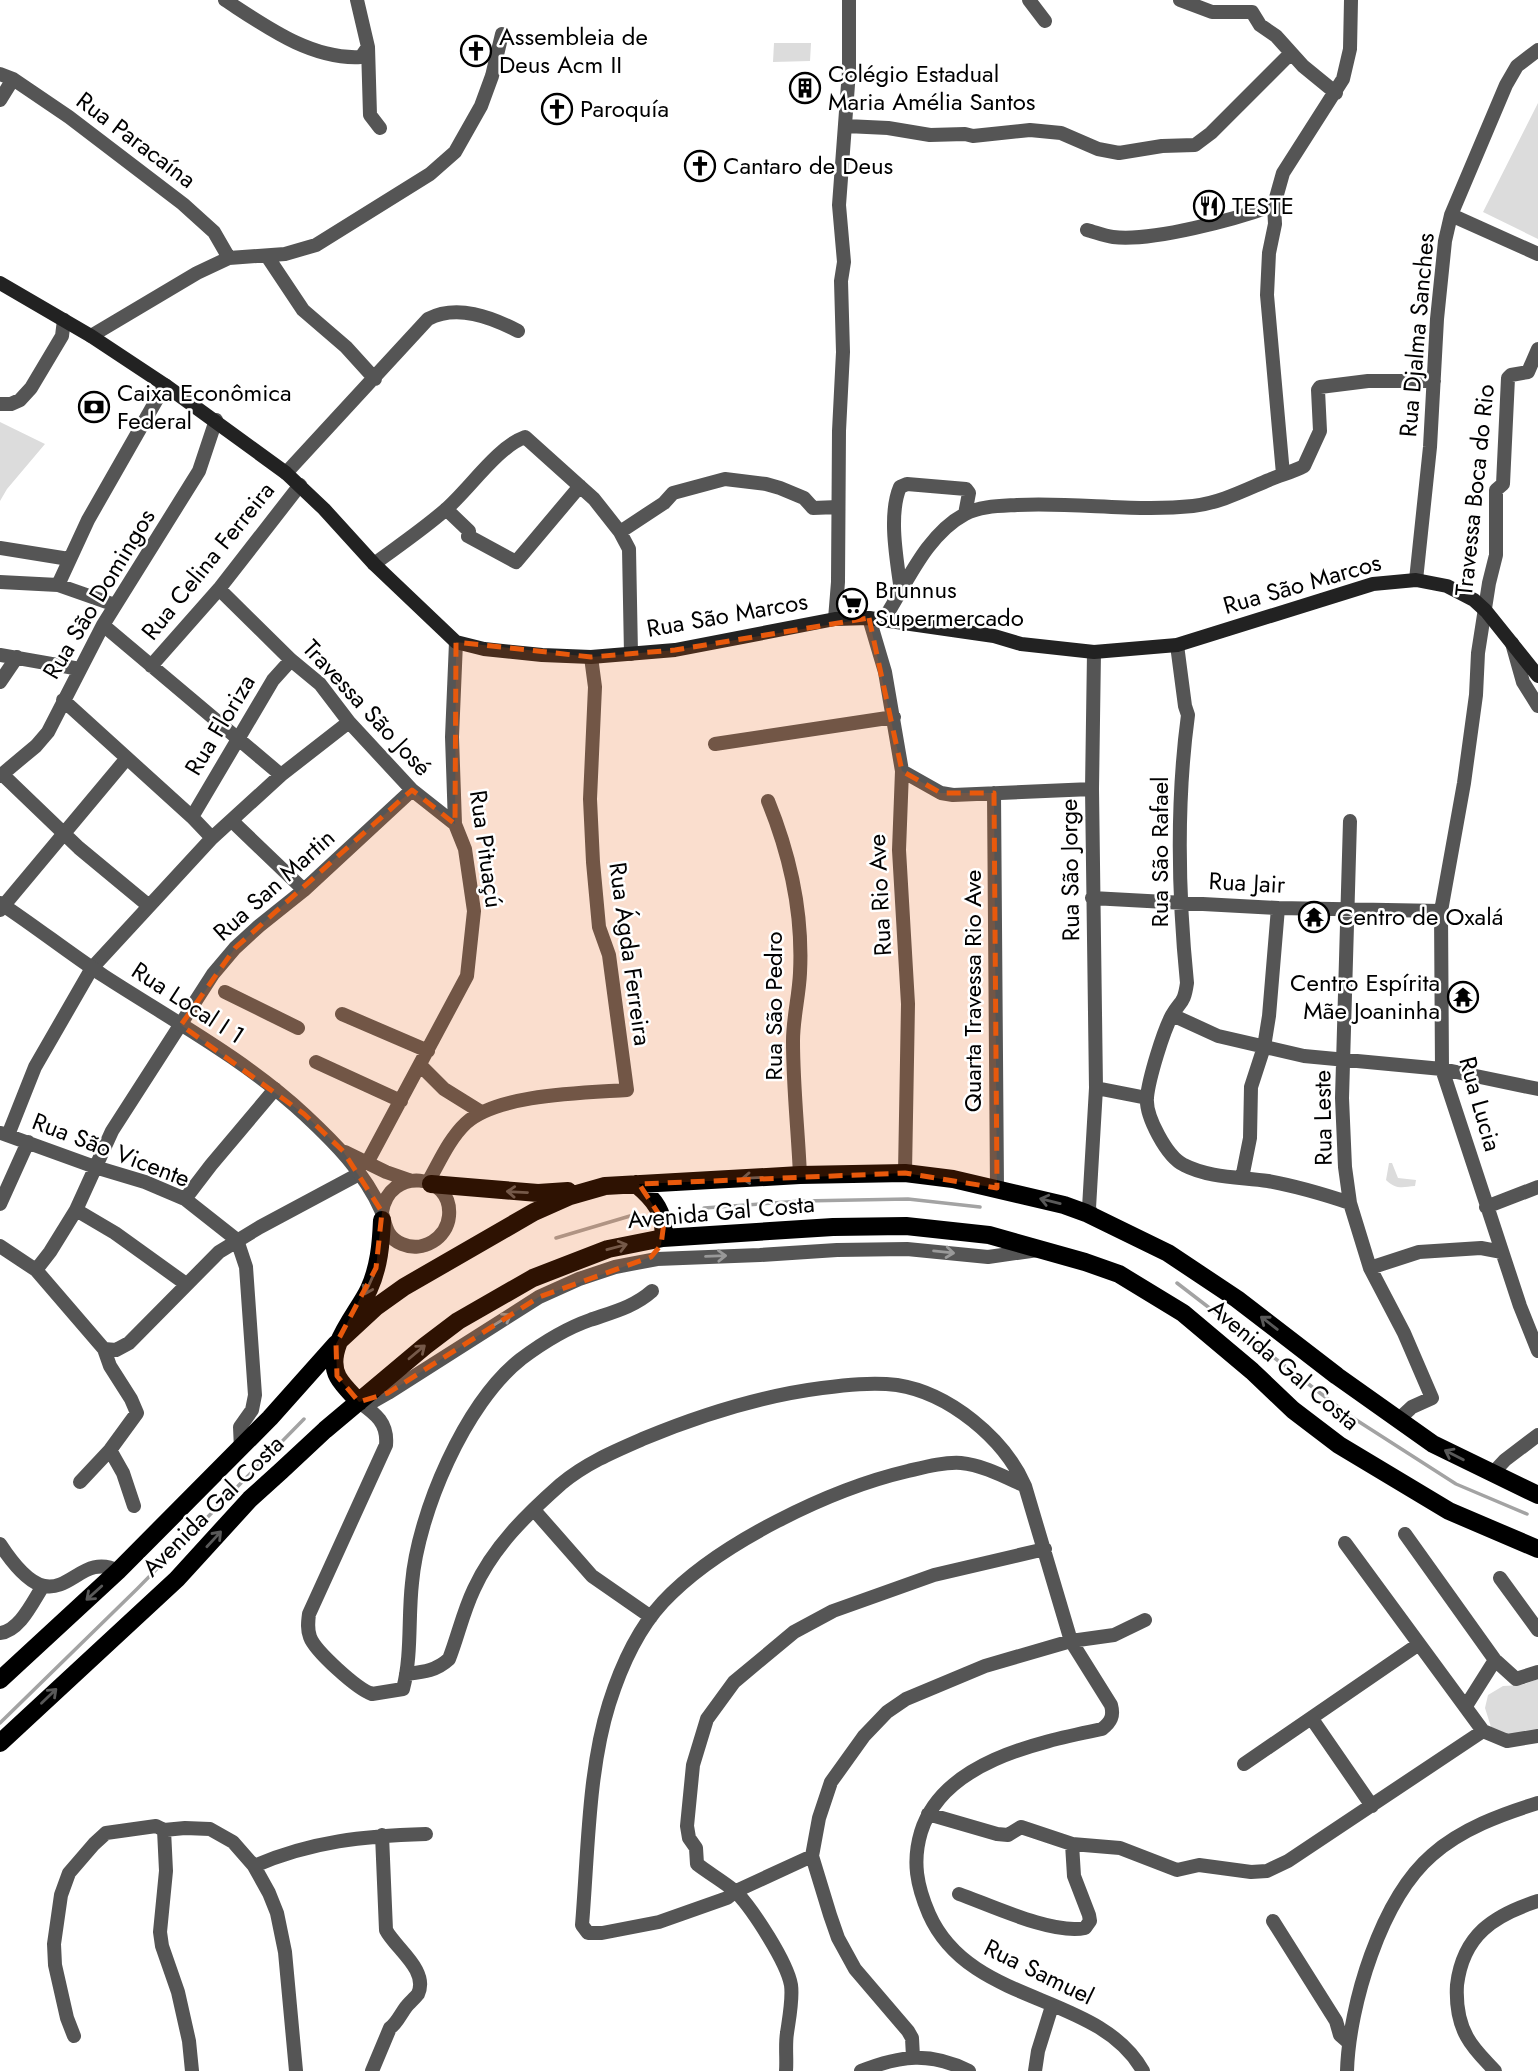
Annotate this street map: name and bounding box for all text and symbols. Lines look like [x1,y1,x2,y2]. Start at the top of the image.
place label: Assembleia de Deus Acm II [499,19,648,82]
church icon: Assembleia de Deus Acm II [459,34,493,68]
place label: Colégio Estadual Maria Amélia Santos [828,56,1035,119]
building icon: Colégio Estadual Maria Amélia Santos [788,71,822,105]
street label: Rua Paracaína [69,83,204,196]
place label: Paroquía [580,91,669,126]
church icon: Paroquía [540,92,574,126]
place label: Cantaro de Deus [723,148,893,183]
church icon: Cantaro de Deus [683,149,717,183]
place label: TESTE [1232,188,1294,223]
restaurant icon: TESTE [1192,189,1226,223]
street label: Rua Djalma Sanches [1390,231,1443,439]
place label: Caixa Econômica Federal [117,375,292,438]
street label: Travessa Boca do Rio [1446,382,1503,598]
bank icon: Caixa Econômica Federal [77,390,111,424]
street label: Rua Celina Ferreira [133,474,283,647]
street label: Rua São Domingos [34,502,163,686]
street label: Rua São Marcos [1219,544,1385,623]
place label: Brunnus Supermercado [875,572,1024,635]
street label: Rua São Marcos [644,583,810,646]
supermarket icon: Brunnus Supermercado [835,587,869,621]
street label: Travessa São José [295,632,440,784]
street label: Rua Floriza [176,668,264,782]
street label: Rua São Rafael [1142,776,1177,928]
street label: Rua Pituaçú [461,788,512,910]
street label: Rua São Jorge [1051,798,1088,942]
street label: Rua San Martin [205,820,342,949]
street label: Rua Rio Ave [859,833,900,957]
street label: Rua Ágda Ferreira [600,860,661,1048]
street label: Rua Jair [1208,863,1287,902]
street label: Quarta Travessa Rio Ave [955,870,990,1112]
place label: Centro de Oxalá [1337,899,1503,934]
temple icon: Centro de Oxalá [1297,900,1331,934]
street label: Rua São Pedro [756,931,791,1081]
street label: Rua Local I 1 [125,953,252,1052]
place label: Centro Espírita Mãe Joaninha [1290,965,1440,1028]
temple icon: Centro Espírita Mãe Joaninha [1446,980,1480,1014]
street label: Rua Lucia [1450,1052,1511,1155]
street label: Rua Leste [1304,1070,1341,1166]
street label: Rua São Vicente [27,1103,195,1196]
one-way arrow [741,1171,764,1184]
one-way arrow [506,1185,529,1198]
street label: Avenida Gal Costa [626,1186,816,1237]
one-way arrow [1039,1194,1062,1207]
one-way arrow [605,1240,628,1253]
one-way arrow [932,1246,954,1259]
one-way arrow [705,1249,728,1263]
one-way arrow [362,1274,375,1296]
street label: Avenida Gal Costa [1201,1291,1368,1438]
one-way arrow [492,1312,511,1327]
one-way arrow [1260,1316,1279,1331]
one-way arrow [408,1345,426,1360]
street label: Avenida Gal Costa [134,1427,291,1584]
one-way arrow [1444,1448,1465,1462]
one-way arrow [205,1531,222,1548]
one-way arrow [85,1585,103,1601]
one-way arrow [40,1688,58,1705]
street label: Rua Samuel [978,1930,1100,2013]

